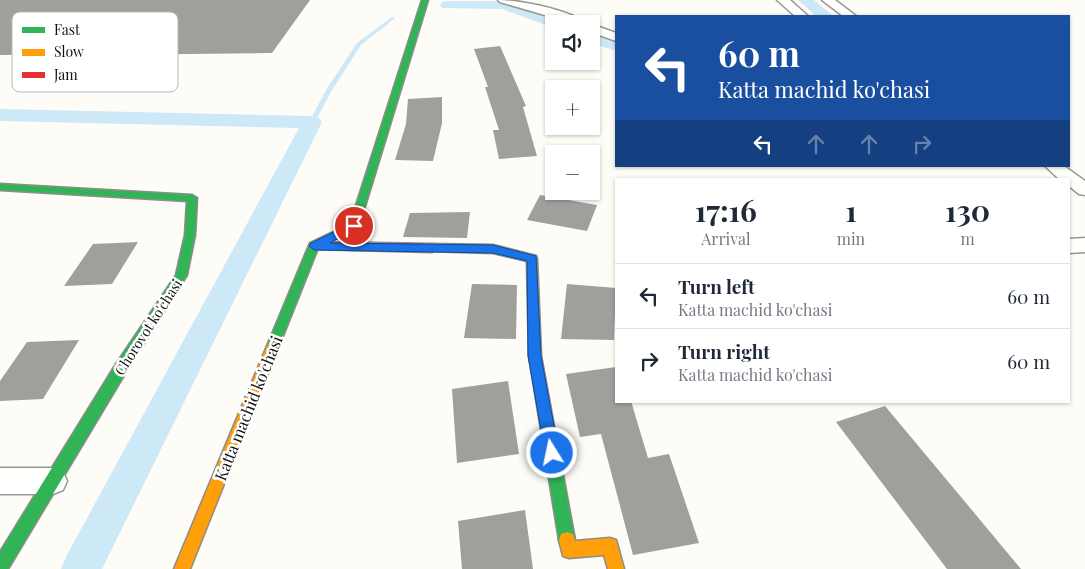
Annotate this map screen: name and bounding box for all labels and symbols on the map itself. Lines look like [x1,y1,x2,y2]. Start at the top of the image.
legend [12,12,178,92]
text: Fast [54,20,81,39]
text: Slow [54,42,84,61]
text: Jam [53,65,78,84]
pin [333,205,375,247]
street label: Chorovot ko'chasi [110,275,186,379]
street label: Katta machid ko'chasi [209,332,287,483]
position arrow [525,426,577,478]

